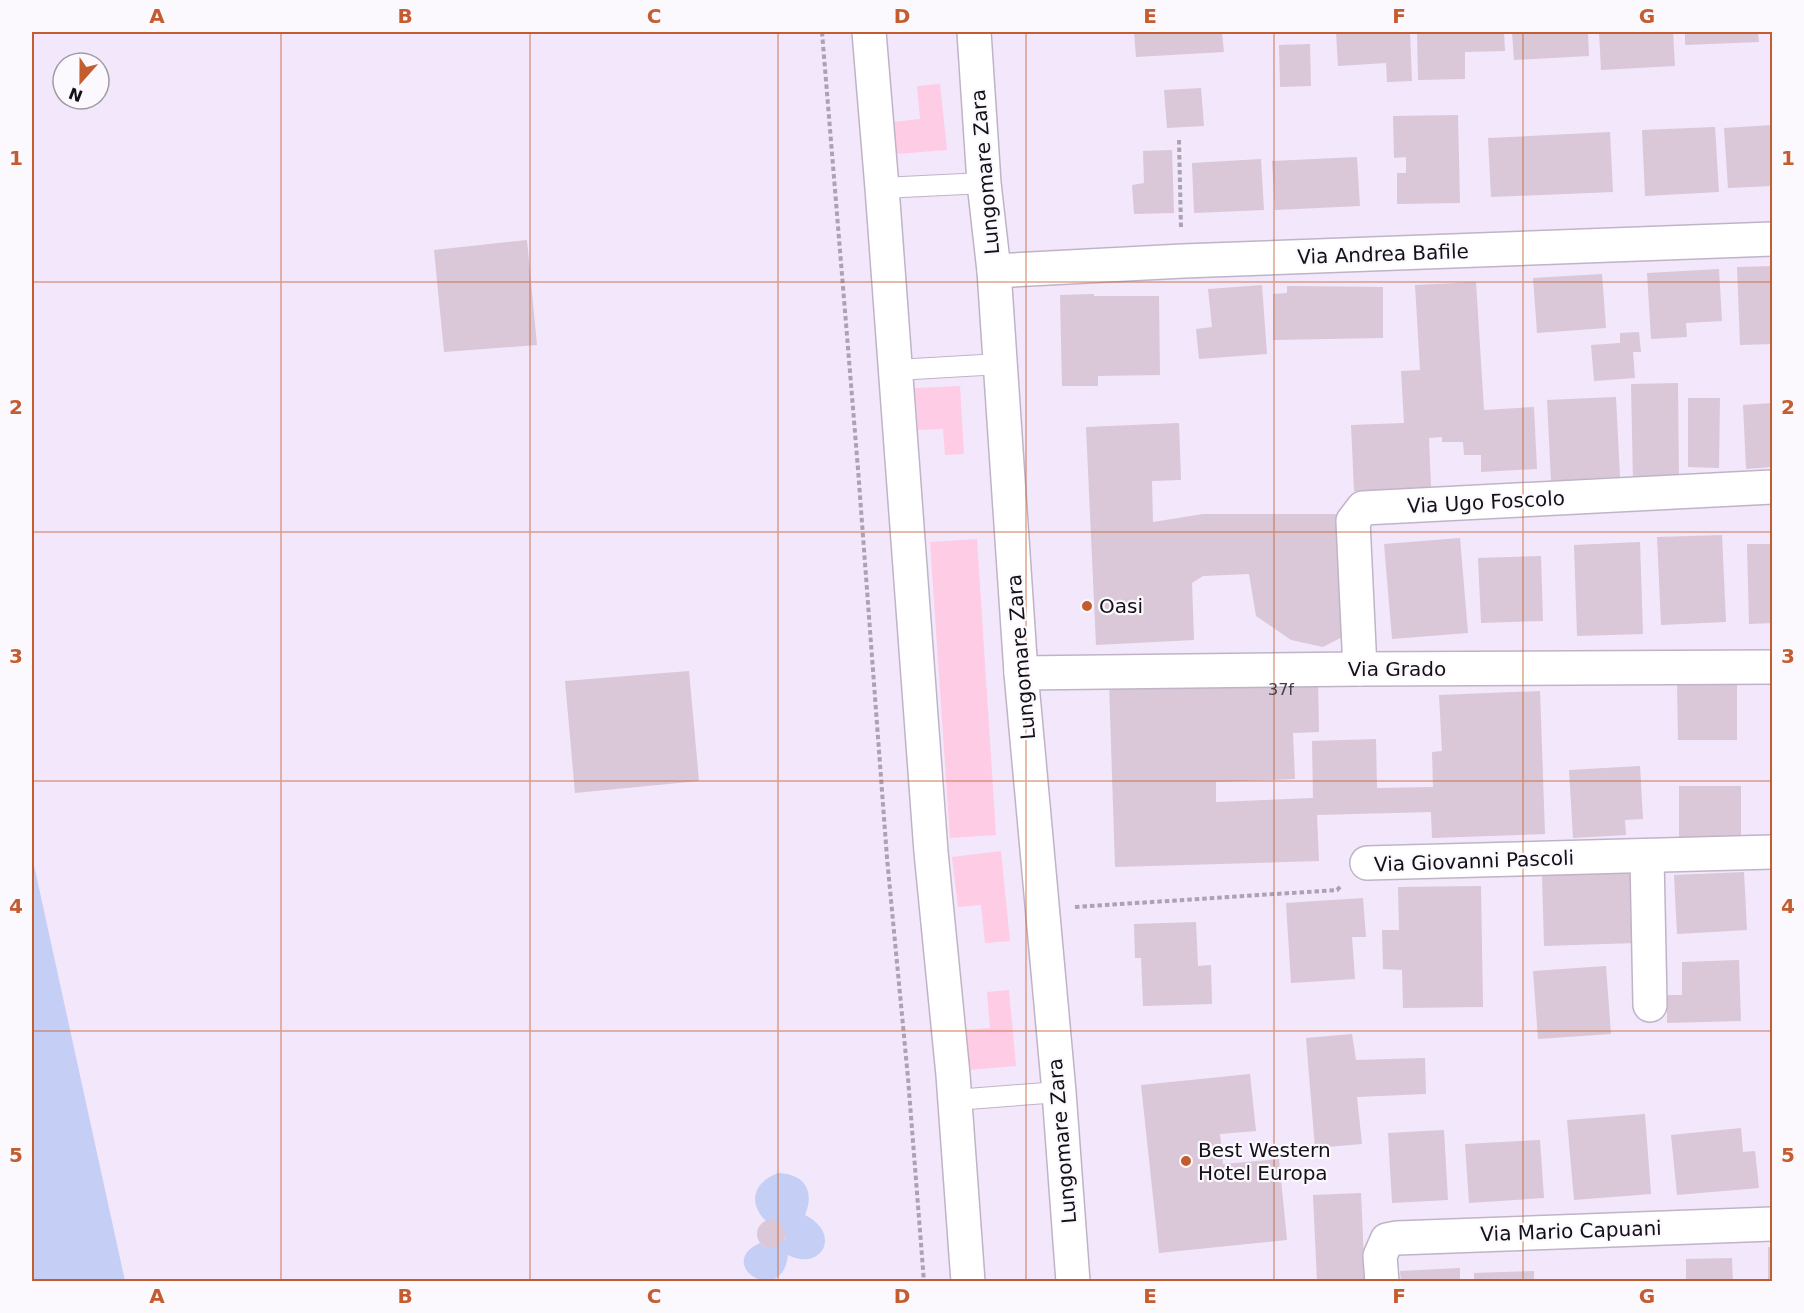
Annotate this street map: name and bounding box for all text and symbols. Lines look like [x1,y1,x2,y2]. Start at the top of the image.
text: A [149,4,165,28]
text: B [397,4,413,28]
text: C [647,4,661,28]
text: D [894,4,910,28]
text: E [1143,4,1157,28]
text: F [1392,4,1406,28]
text: G [1639,4,1655,28]
north arrow [51,51,111,111]
text: N [66,83,85,106]
street label: Lungomare Zara [966,88,1004,256]
text: 1 [9,146,23,170]
text: 1 [1781,146,1795,170]
street label: Via Andrea Bafile [1297,239,1469,269]
text: 2 [9,395,23,419]
text: 2 [1781,395,1795,419]
street label: Via Ugo Foscolo [1407,486,1565,518]
street label: Lungomare Zara [1002,573,1040,741]
place label: Oasi [1099,594,1143,618]
marker: Oasi [1080,599,1094,613]
text: 3 [9,644,23,668]
text: 3 [1781,644,1795,668]
street label: Via Grado [1348,657,1446,681]
house number: 37f [1268,680,1294,699]
street label: Via Giovanni Pascoli [1374,846,1574,876]
text: 4 [9,894,23,918]
text: 4 [1781,894,1795,918]
street label: Lungomare Zara [1043,1057,1081,1225]
place label: Best Western Hotel Europa [1198,1138,1331,1185]
text: 5 [9,1143,23,1167]
text: 5 [1781,1143,1795,1167]
marker: Best Western Hotel Europa [1179,1154,1193,1168]
street label: Via Mario Capuani [1480,1216,1662,1246]
text: A [149,1284,165,1308]
text: B [397,1284,413,1308]
text: C [647,1284,661,1308]
text: D [894,1284,910,1308]
text: E [1143,1284,1157,1308]
text: F [1392,1284,1406,1308]
text: G [1639,1284,1655,1308]

